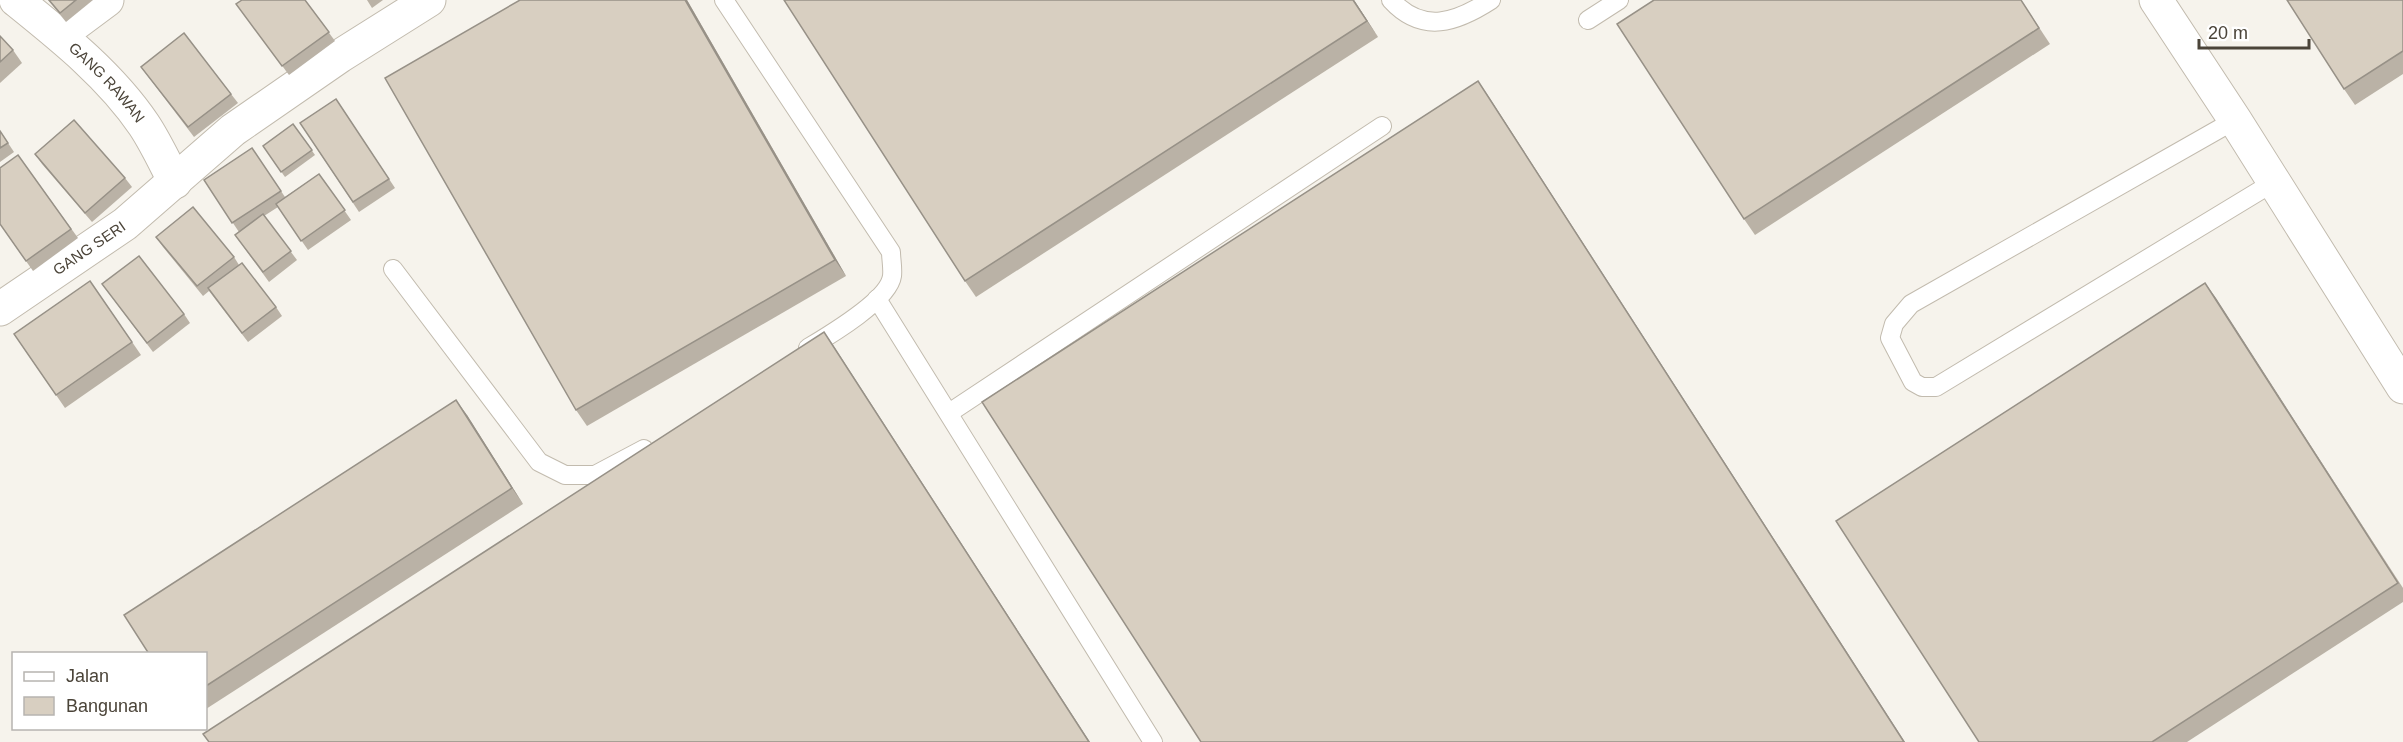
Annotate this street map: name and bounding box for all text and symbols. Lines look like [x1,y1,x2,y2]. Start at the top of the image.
scale bar [2199,12,2308,50]
text: 20 m [2208,23,2248,43]
street label: GANG RAWAN [66,39,148,126]
street label: GANG SERI [50,217,128,278]
legend [12,652,207,730]
text: Jalan [66,666,109,686]
text: Bangunan [66,696,148,716]

